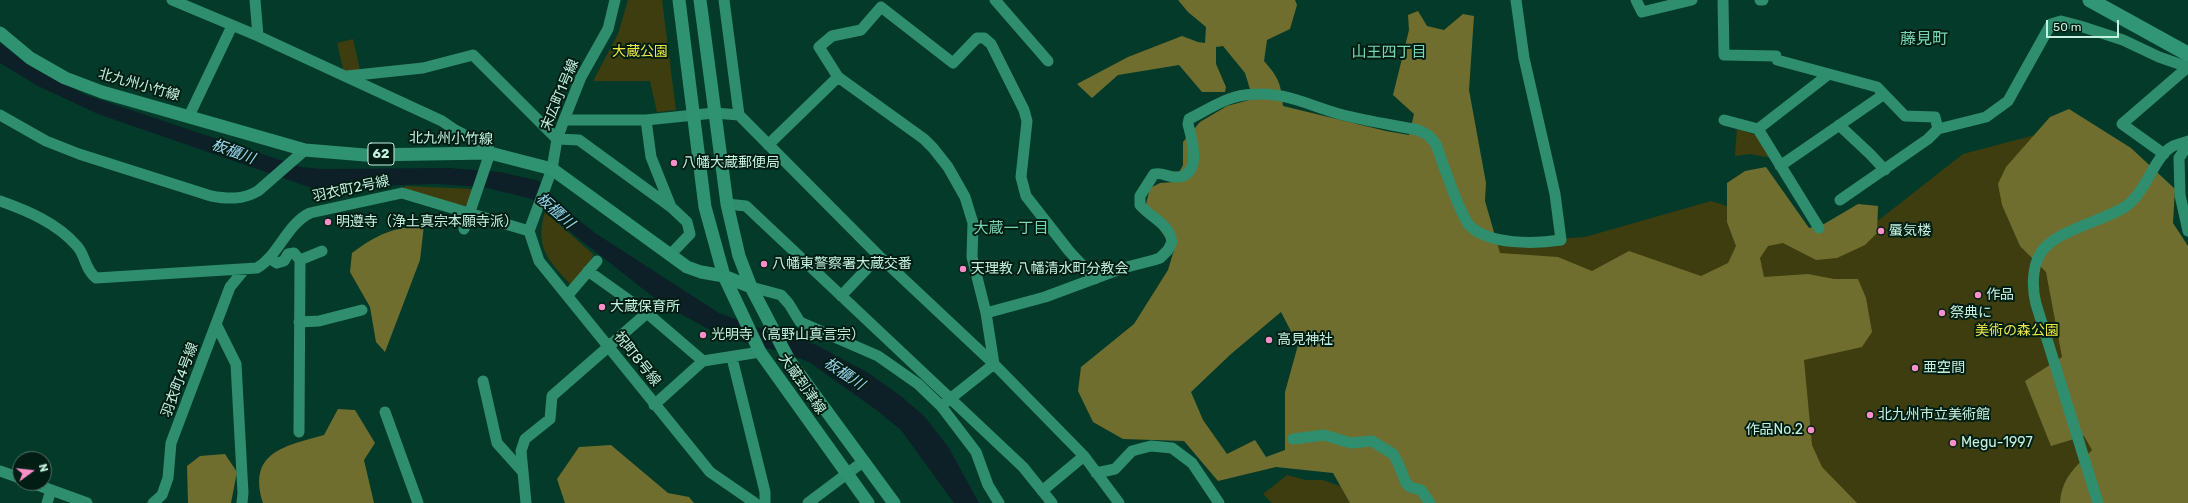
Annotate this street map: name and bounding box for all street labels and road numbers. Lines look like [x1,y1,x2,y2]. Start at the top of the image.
street label: 末広町1号線 [537,57,583,133]
street label: 北九州小竹線 [96,65,182,105]
street label: 北九州小竹線 [409,130,493,148]
road number: 62 [368,143,394,165]
street label: 羽衣町2号線 [311,173,391,205]
street label: 祝町8号線 [610,328,664,390]
street label: 羽衣町4号線 [158,340,202,420]
street label: 大蔵到津線 [775,351,829,417]

